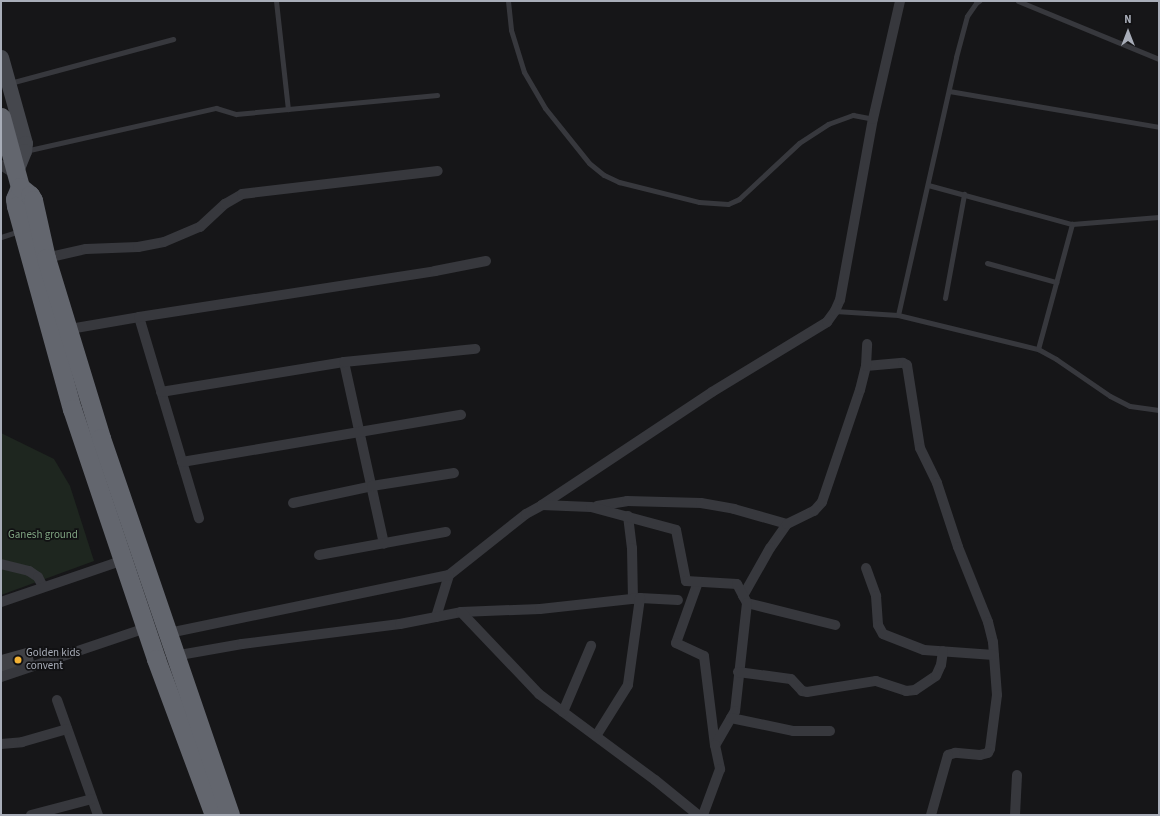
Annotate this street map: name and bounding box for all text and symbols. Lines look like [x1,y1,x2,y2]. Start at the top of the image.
north arrow [1108,12,1148,52]
text: N [1124,12,1132,27]
park label: Ganesh ground [8,528,78,542]
place label: Golden kids convent [26,647,80,673]
marker: Golden kids convent [13,655,23,665]

